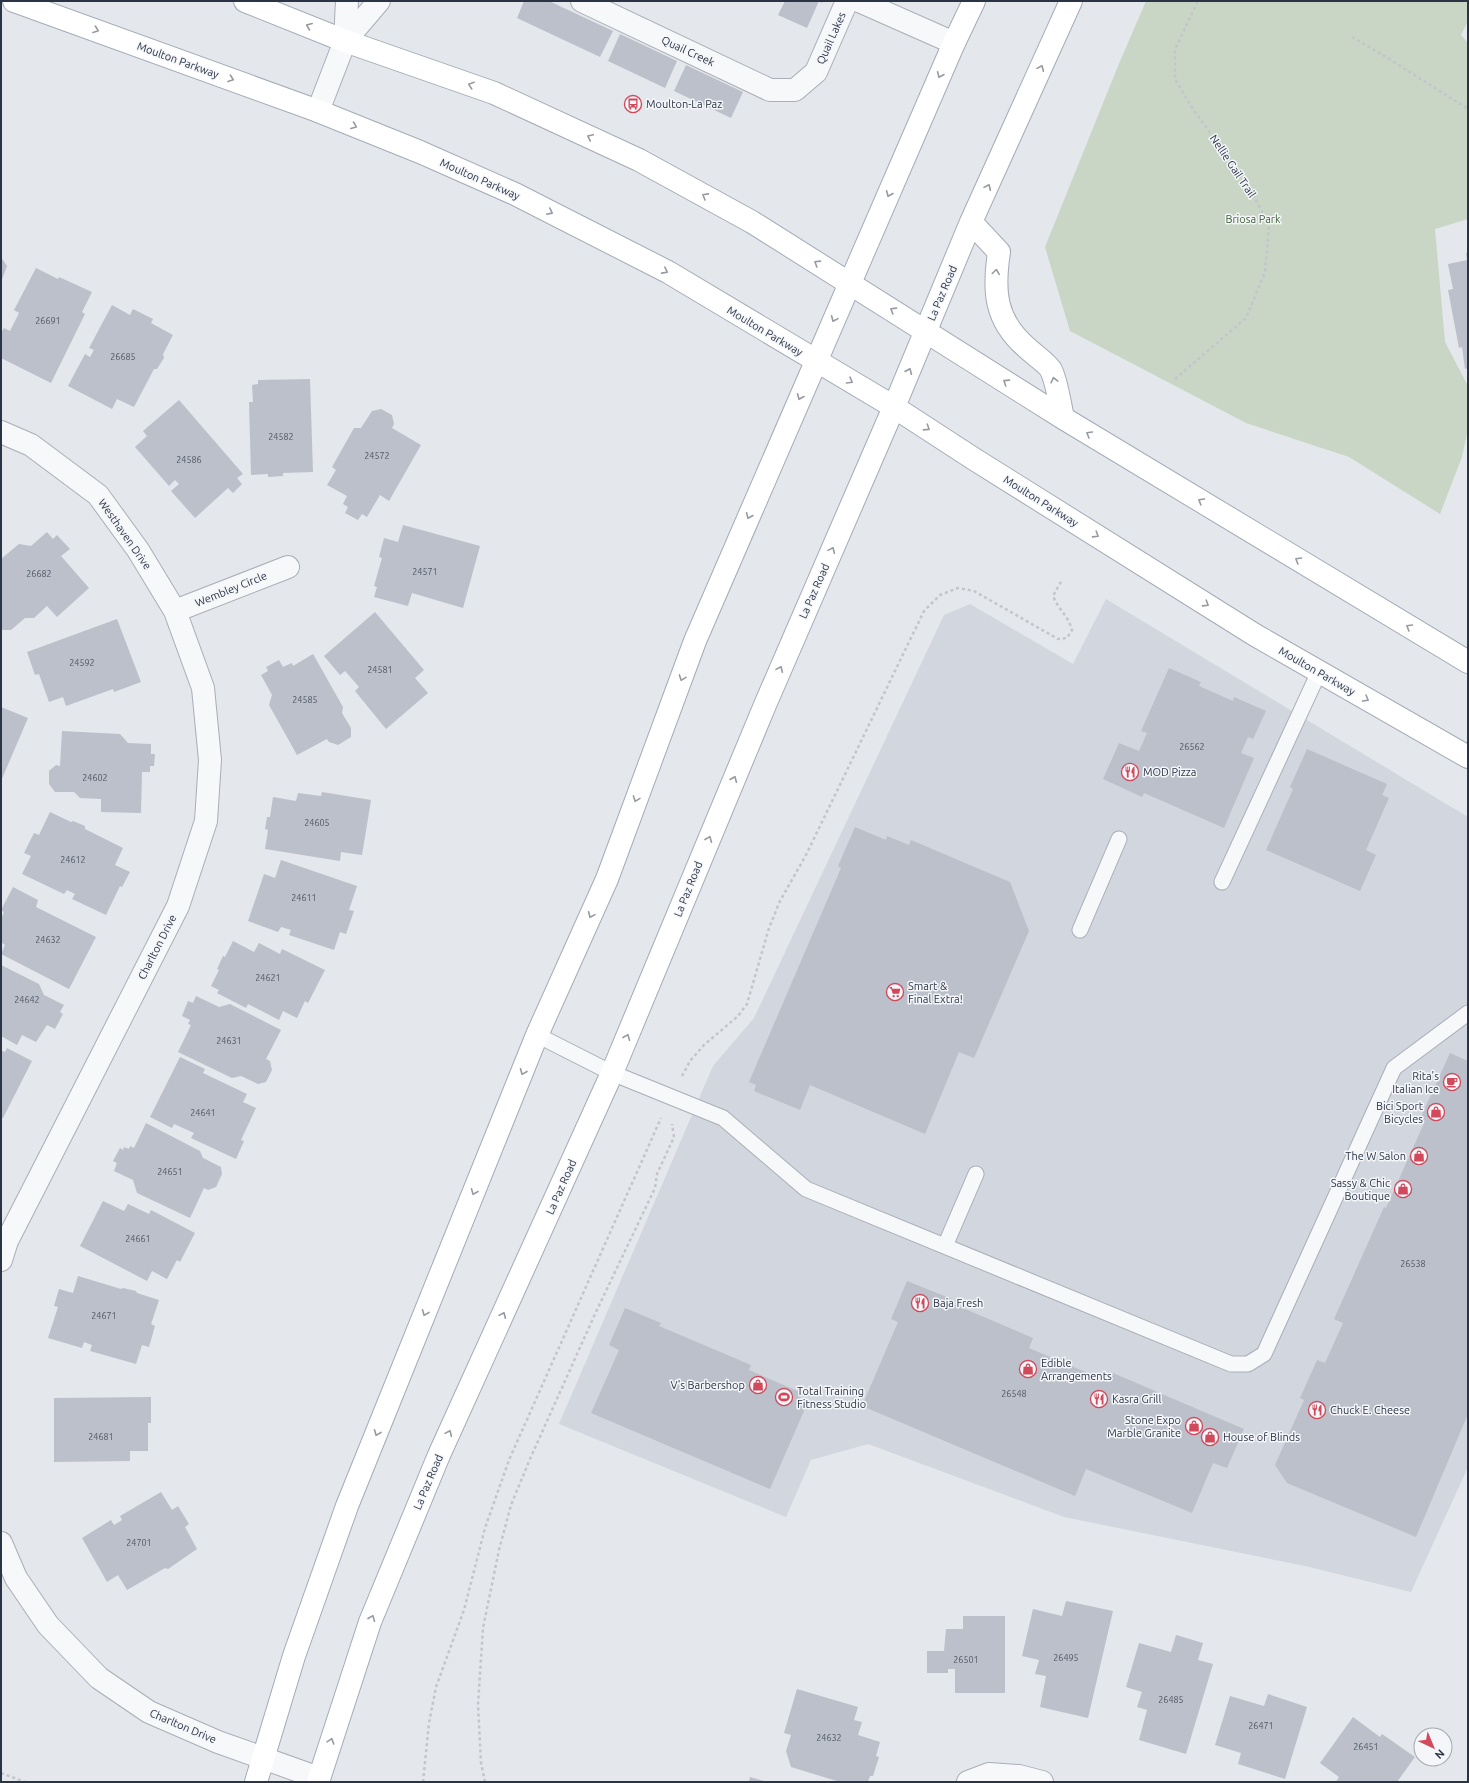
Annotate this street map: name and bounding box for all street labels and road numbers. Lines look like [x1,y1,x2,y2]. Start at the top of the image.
street label: Quail Lakes [814,10,848,66]
street label: Quail Creek [660,33,717,69]
street label: Moulton Parkway [136,40,221,81]
street label: Nellie Gail Trail [1208,132,1258,200]
street label: Moulton Parkway [438,156,522,202]
street label: La Paz Road [925,264,959,322]
street label: Moulton Parkway [725,304,806,359]
street label: Moulton Parkway [1001,473,1081,529]
street label: Westhaven Drive [96,496,154,572]
street label: La Paz Road [797,562,831,620]
street label: Wembley Circle [193,569,269,609]
street label: Moulton Parkway [1277,644,1358,698]
street label: La Paz Road [671,859,705,919]
street label: Charlton Drive [135,913,179,981]
street label: La Paz Road [544,1158,578,1216]
street label: La Paz Road [411,1453,445,1511]
street label: Charlton Drive [148,1707,218,1745]

